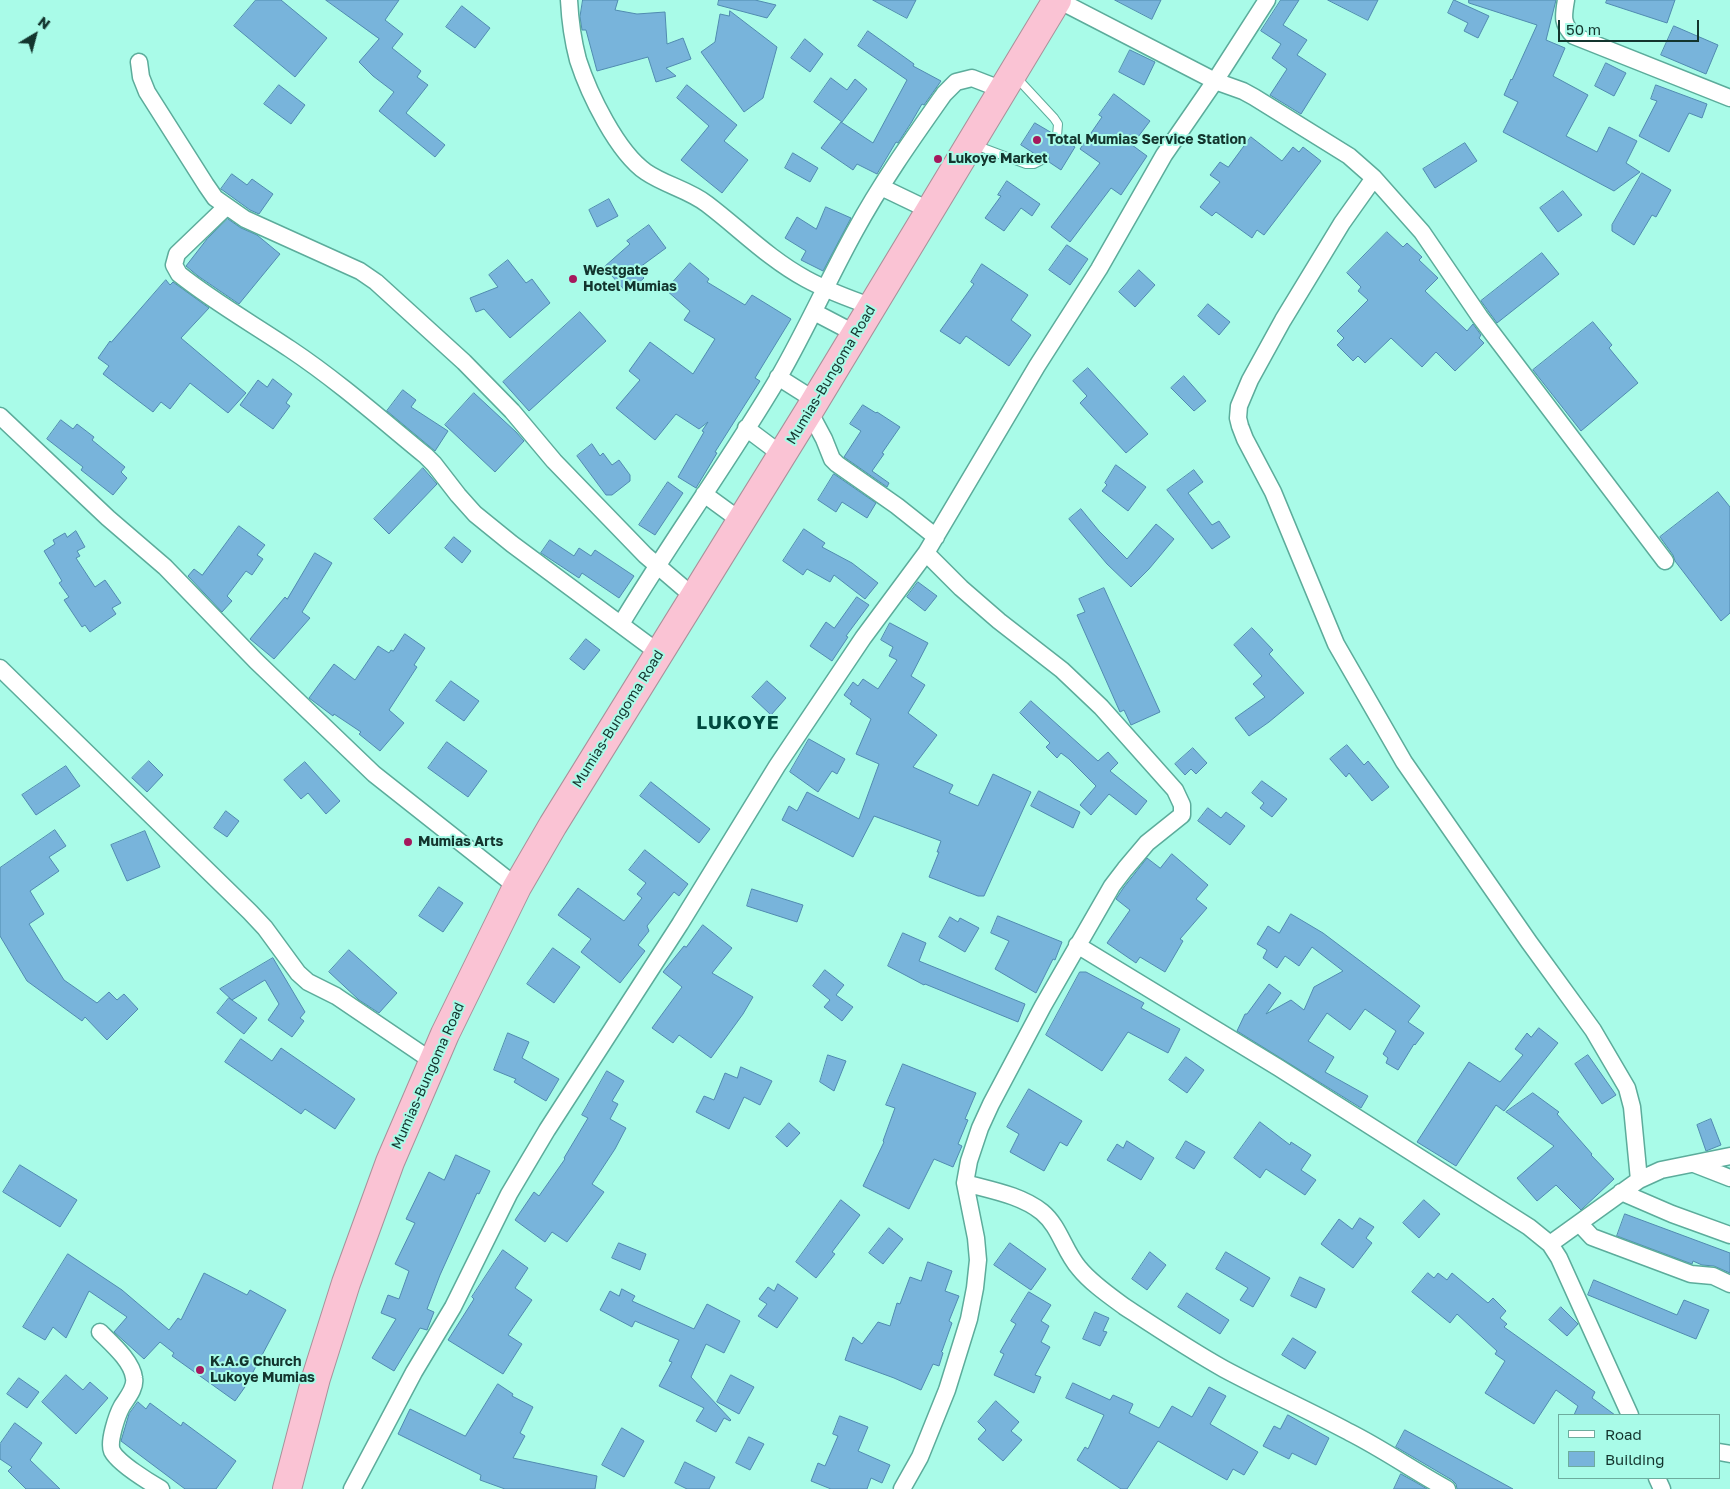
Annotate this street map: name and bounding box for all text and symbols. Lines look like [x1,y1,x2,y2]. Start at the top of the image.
north arrow [10,10,60,60]
scale bar [1560,10,1701,42]
text: N [35,13,54,33]
text: 50 m [1566,20,1601,38]
place label: Total Mumias Service Station [1047,132,1246,148]
marker: Total Mumias Service Station [1031,134,1043,146]
place label: Lukoye Market [948,151,1048,167]
marker: Lukoye Market [932,153,944,165]
place label: Westgate Hotel Mumias [583,263,677,296]
marker: Westgate Hotel Mumias [567,273,579,285]
street label: Mumias-Bungoma Road [783,303,879,447]
street label: Mumias-Bungoma Road [569,647,667,791]
district label: LUKOYE [696,712,780,734]
place label: Mumias Arts [418,834,503,850]
marker: Mumias Arts [402,836,414,848]
street label: Mumias-Bungoma Road [388,1000,468,1152]
place label: K.A.G Church Lukoye Mumias [210,1354,315,1386]
marker: K.A.G Church Lukoye Mumias [194,1364,206,1376]
legend [1558,1414,1720,1479]
text: Road [1605,1425,1642,1443]
text: Building [1605,1450,1665,1468]

